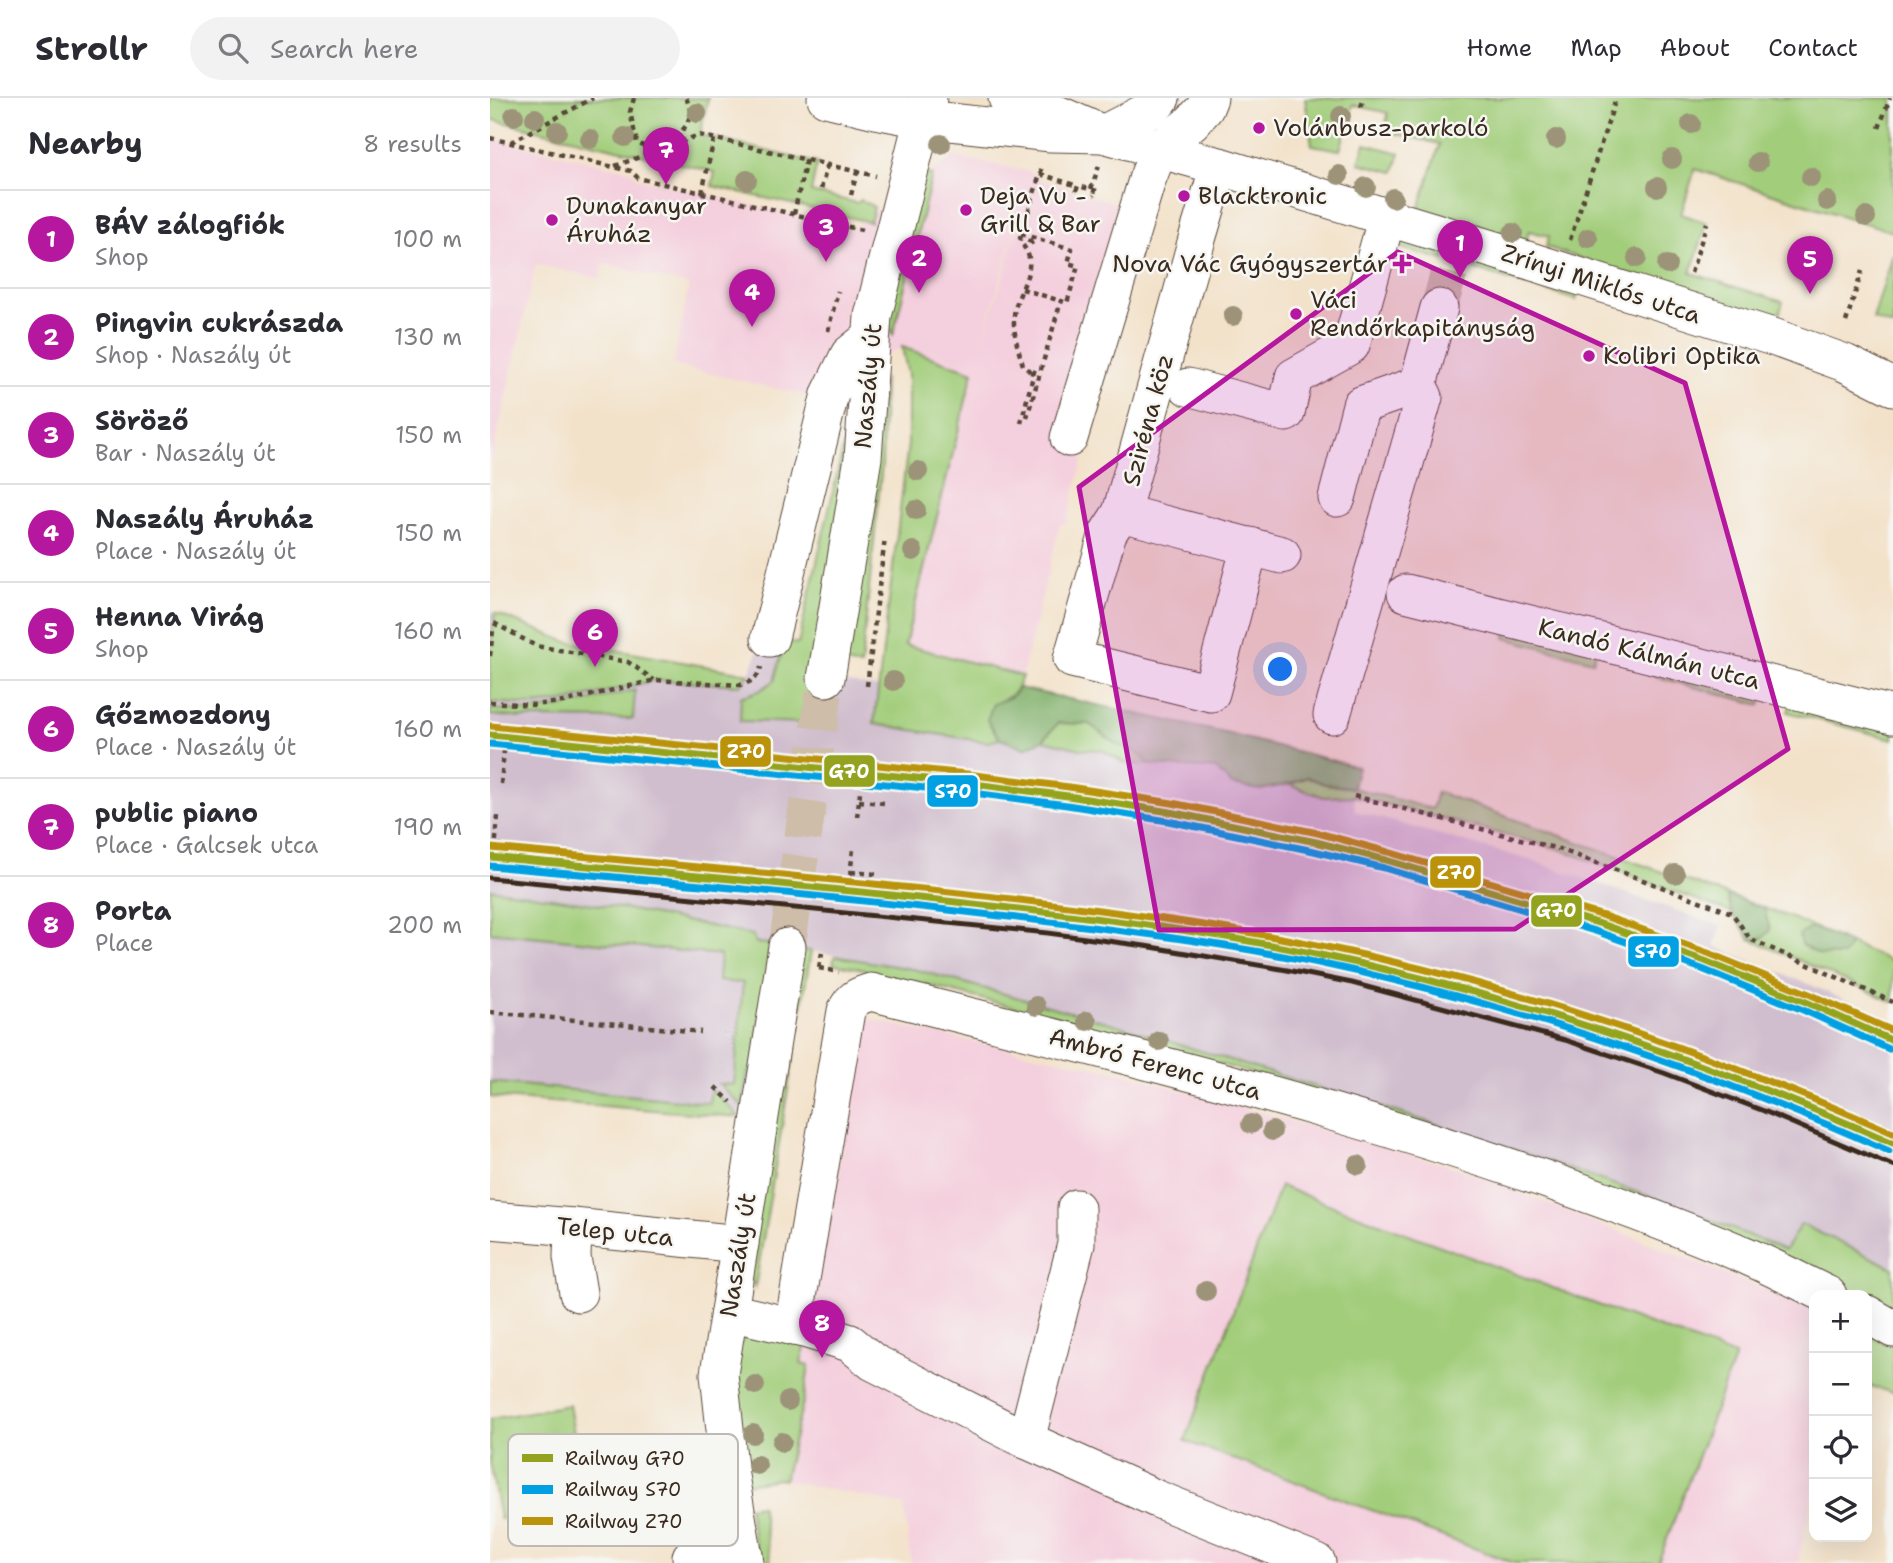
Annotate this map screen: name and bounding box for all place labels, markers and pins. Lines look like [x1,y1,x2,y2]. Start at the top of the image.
place label: Volánbusz-parkoló [1273,112,1488,144]
marker: Volánbusz-parkoló [1251,120,1267,136]
pin: 7 [643,127,689,185]
place label: Deja Vu - Grill & Bar [980,180,1101,240]
place label: Blacktronic [1198,180,1327,212]
marker: Blacktronic [1176,188,1192,204]
place label: Dunakanyar Áruház [566,190,707,250]
marker: Deja Vu - Grill & Bar [958,202,974,218]
pin: 3 [803,204,849,262]
marker: Dunakanyar Áruház [544,212,560,228]
pin: 1 [1437,220,1483,278]
pin: 2 [896,235,942,293]
pin: 5 [1787,236,1833,294]
place label: Nova Vác Gyógyszertár [1112,248,1388,280]
marker: Nova Vác Gyógyszertár [1394,256,1410,272]
pin: 4 [729,269,775,327]
place label: Váci Rendőrkapitányság [1310,284,1535,344]
marker: Váci Rendőrkapitányság [1288,306,1304,322]
place label: Kolibri Optika [1603,340,1760,372]
marker: Kolibri Optika [1581,348,1597,364]
pin: 6 [572,609,618,667]
pin: 8 [799,1300,845,1358]

